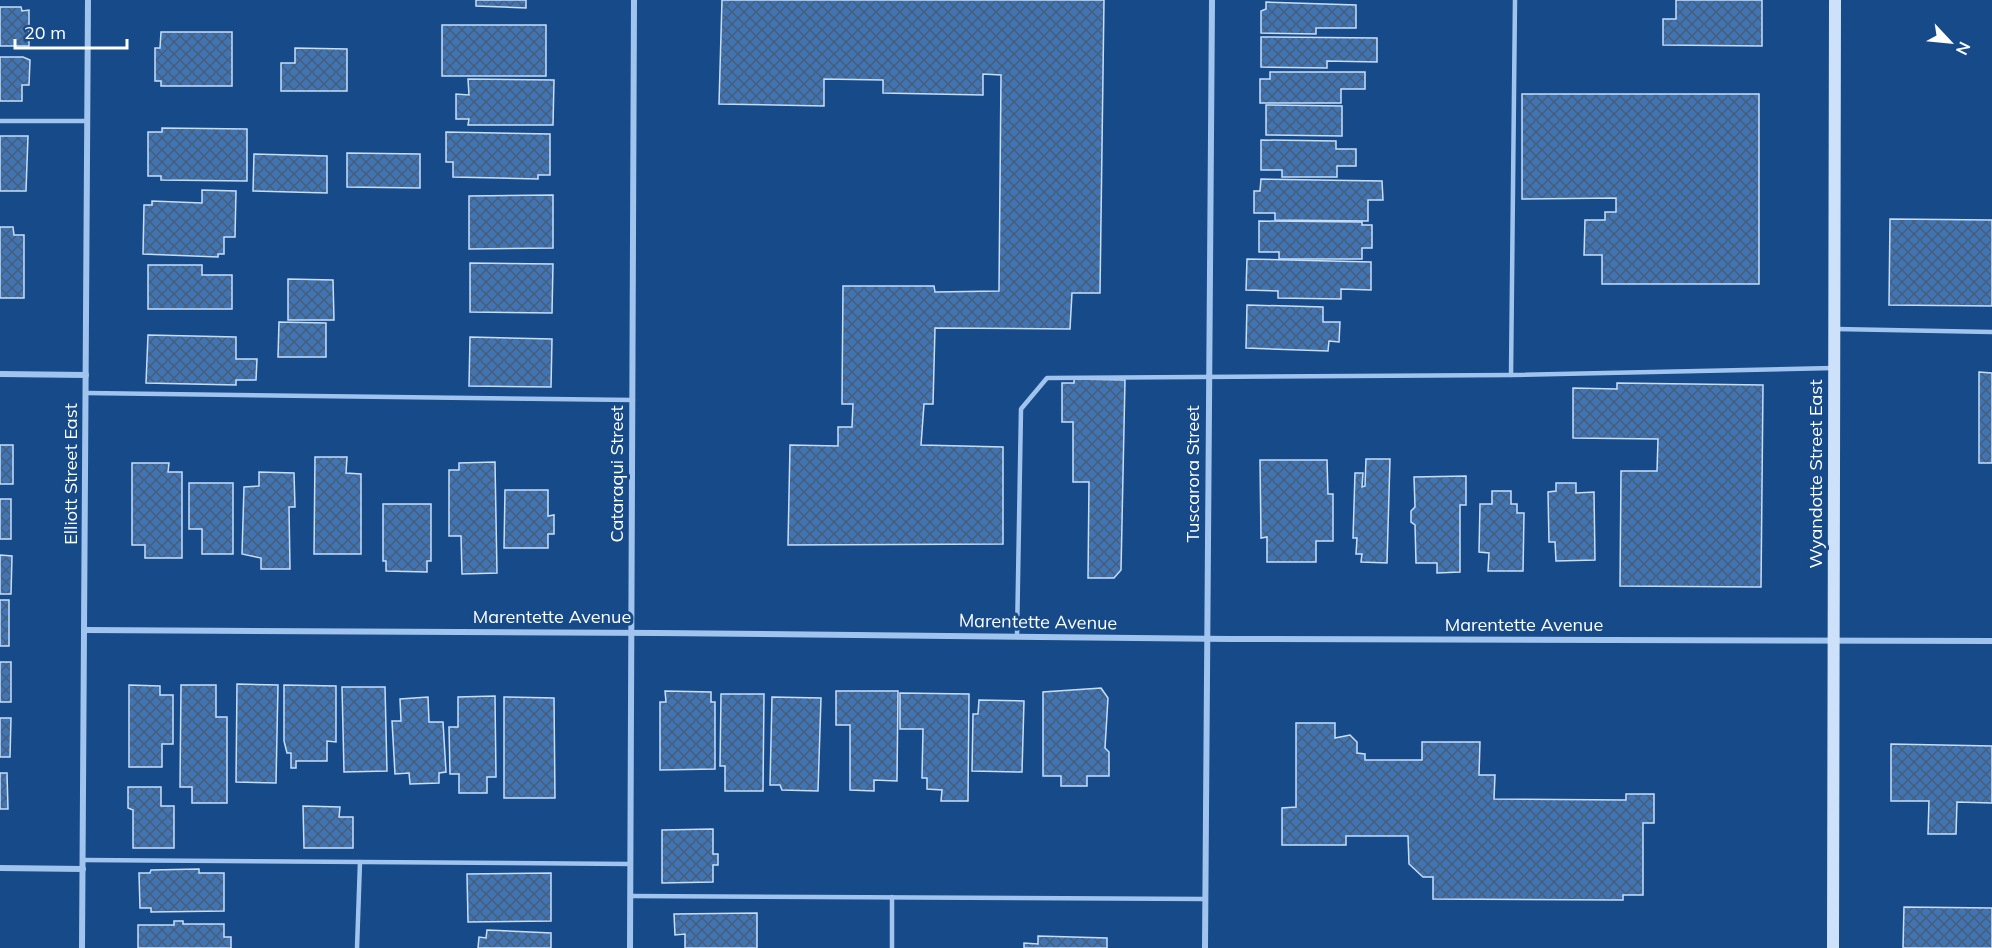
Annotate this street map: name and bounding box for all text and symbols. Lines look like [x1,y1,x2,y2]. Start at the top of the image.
scale bar [15,12,128,50]
north arrow [1920,12,1980,72]
text: 20 m [24,21,66,44]
text: N [1952,39,1975,58]
street label: Wyandotte Street East [1804,380,1827,568]
street label: Elliott Street East [59,403,82,545]
street label: Cataraqui Street [605,405,628,543]
street label: Tuscarora Street [1181,406,1204,542]
street label: Marentette Avenue [473,605,631,628]
street label: Marentette Avenue [959,609,1117,634]
street label: Marentette Avenue [1445,613,1603,636]

